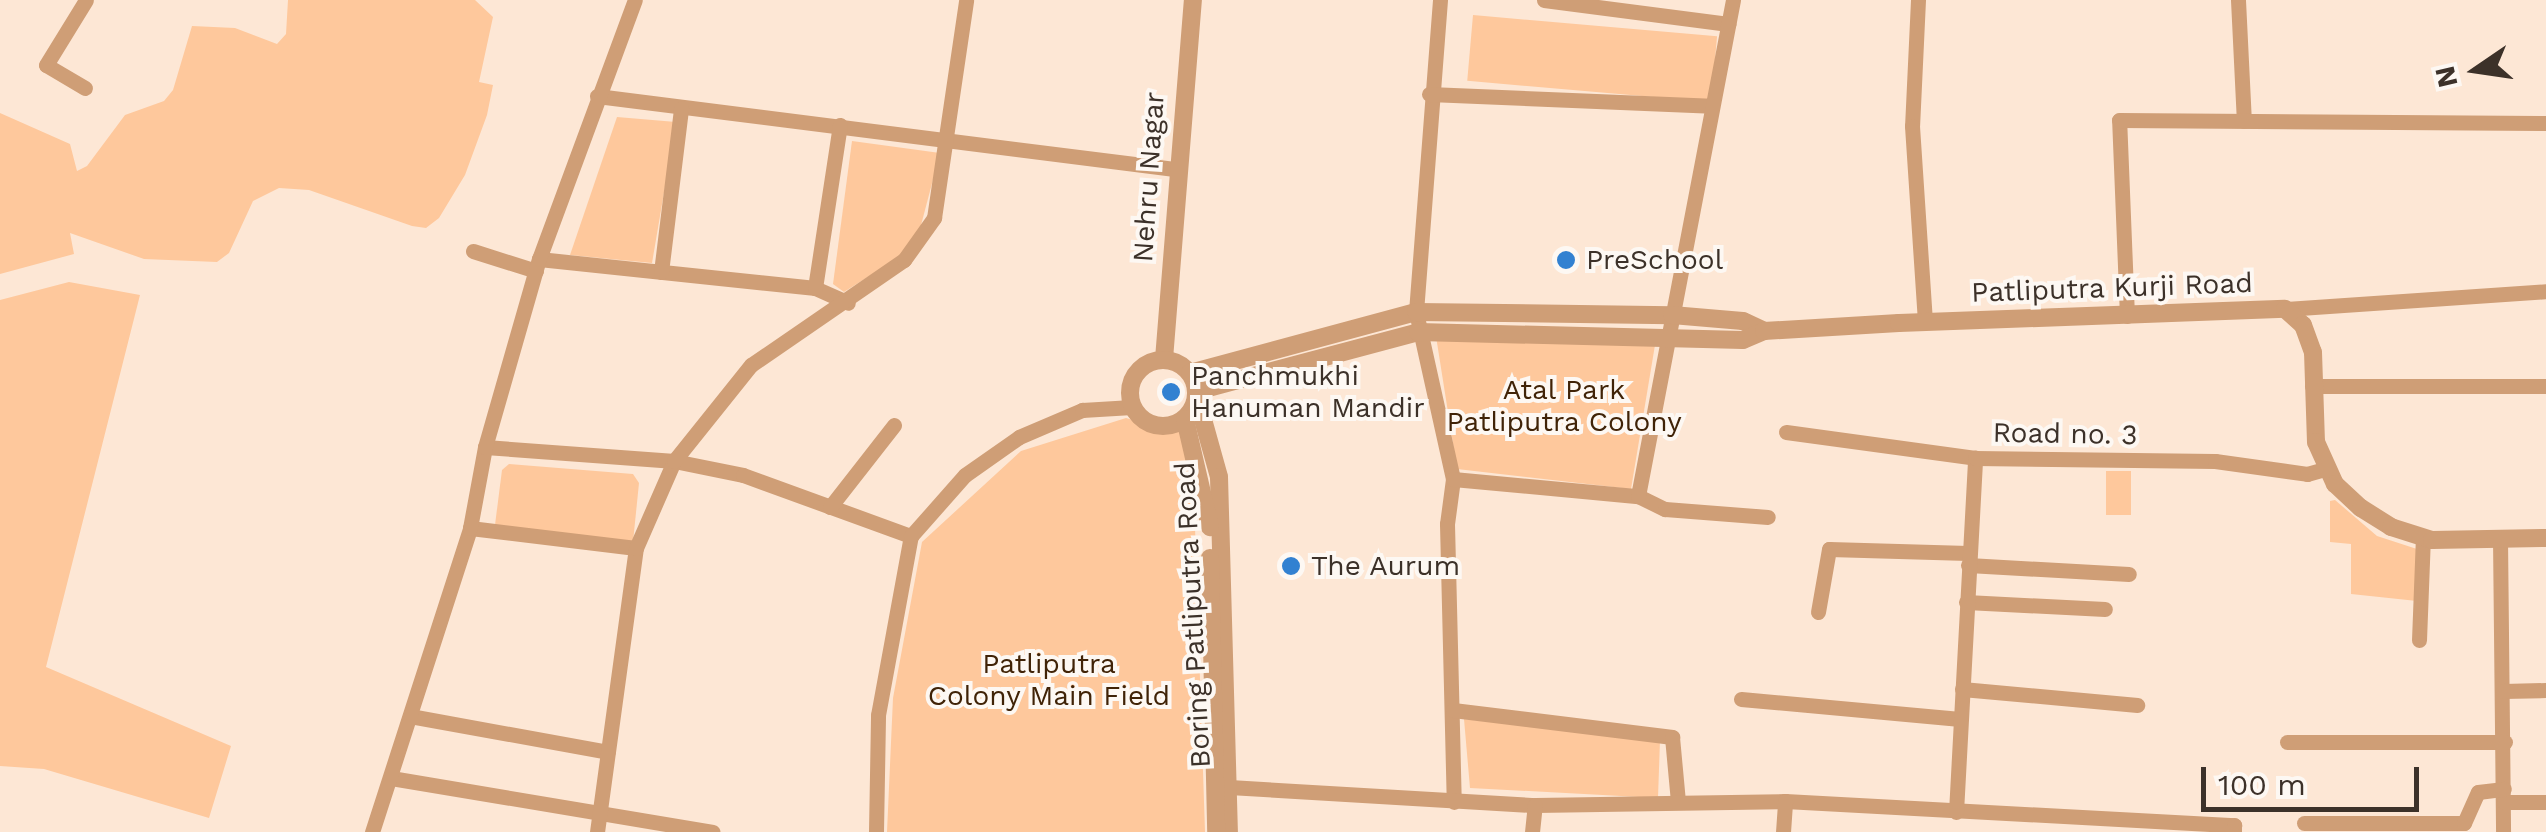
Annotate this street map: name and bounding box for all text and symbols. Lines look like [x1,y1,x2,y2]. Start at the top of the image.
north arrow [2426,20,2526,120]
text: N [2428,63,2465,91]
street label: Nehru Nagar [1126,91,1172,263]
place label: PreSchool [1586,243,1723,277]
marker: PreSchool [1555,249,1577,271]
street label: Patliputra Kurji Road [1970,266,2254,310]
place label: Panchmukhi Hanuman Mandir [1191,359,1425,425]
park label: Atal Park Patliputra Colony [1446,373,1682,439]
marker: Panchmukhi Hanuman Mandir [1160,381,1182,403]
street label: Road no. 3 [1992,416,2138,452]
street label: Boring Patliputra Road [1168,461,1218,769]
place label: The Aurum [1311,549,1461,583]
marker: The Aurum [1280,555,1302,577]
park label: Patliputra Colony Main Field [927,647,1171,713]
scale bar [2206,747,2424,809]
text: 100 m [2218,767,2306,802]

